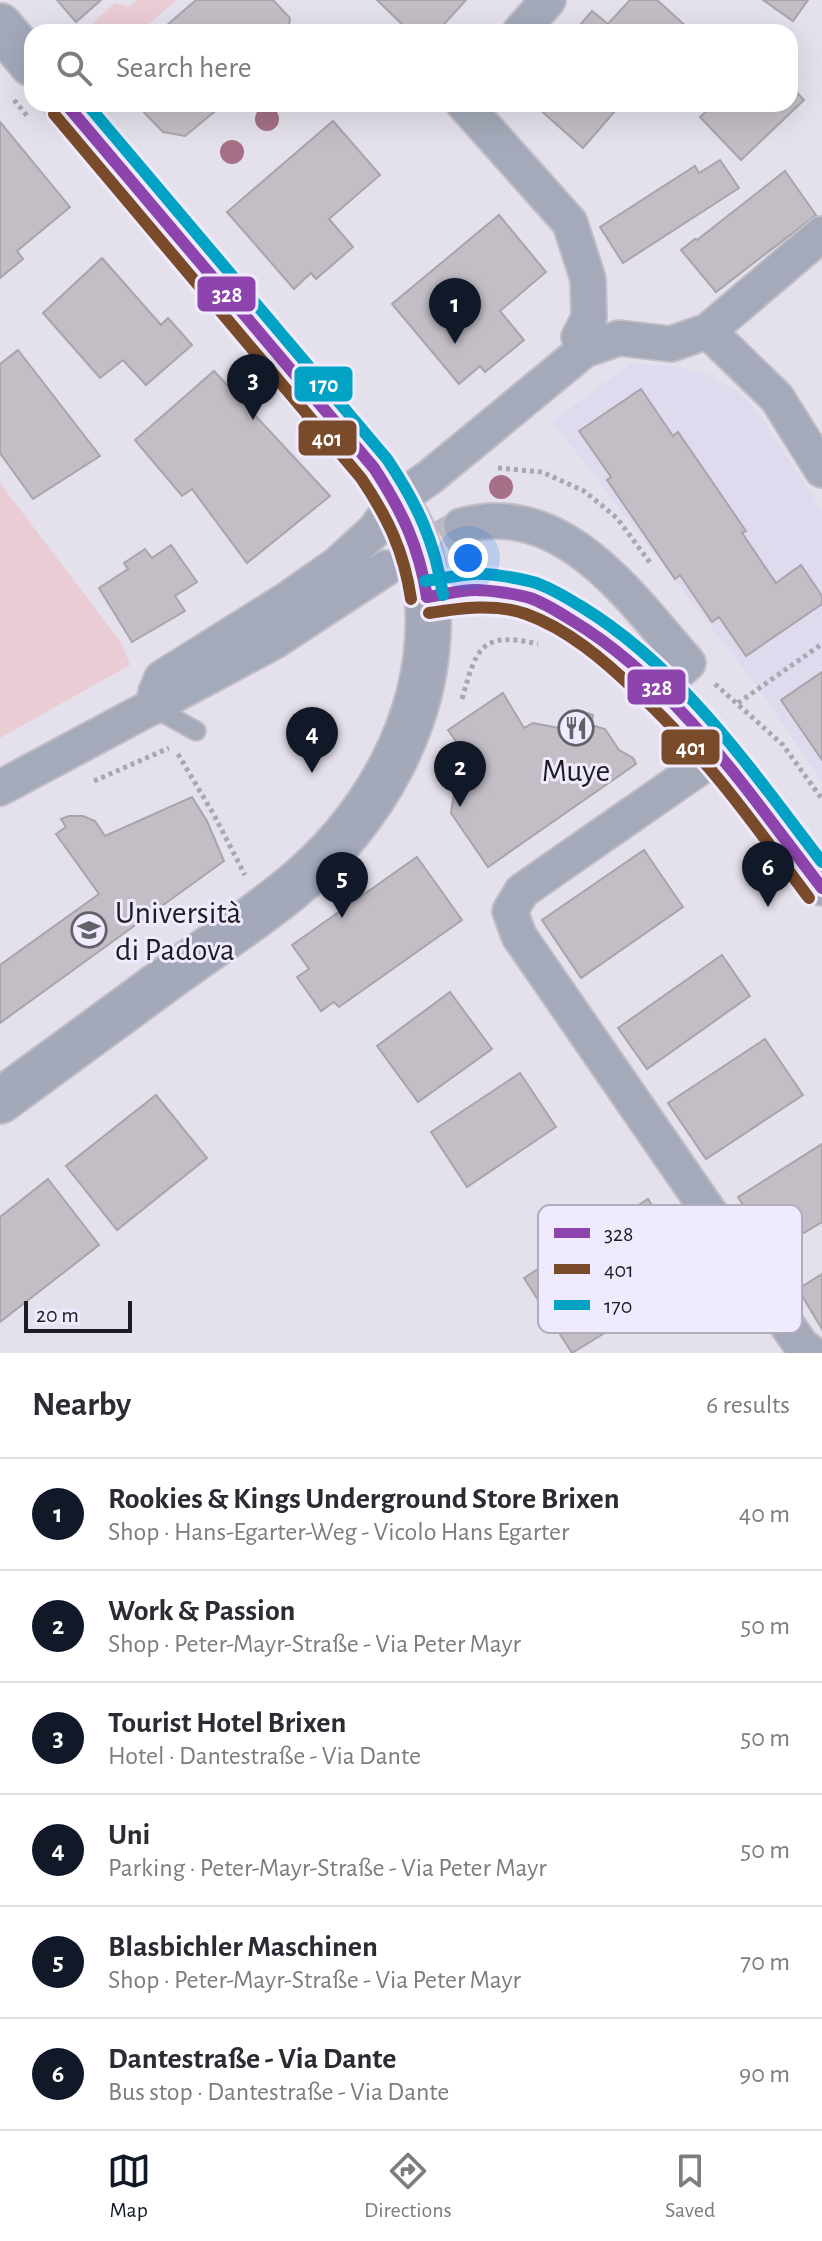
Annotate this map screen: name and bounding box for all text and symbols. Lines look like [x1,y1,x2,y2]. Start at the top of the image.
search box [24,24,798,112]
icon: search [52,46,96,90]
text: Search here [116,53,252,83]
line badge: 328 [196,275,257,313]
pin: 1 [429,278,481,344]
text: 328 [212,284,242,306]
pin: 3 [227,354,279,420]
line badge: 170 [293,365,354,403]
text: 170 [310,374,338,396]
line badge: 401 [297,419,358,457]
text: 401 [312,428,342,450]
your location [448,538,488,578]
line badge: 328 [626,668,687,706]
text: 328 [642,677,672,699]
pin: 4 [286,707,338,773]
restaurant icon: Muye [557,709,595,747]
line badge: 401 [660,728,721,766]
text: 401 [676,737,706,759]
pin: 2 [434,741,486,807]
place label: Muye [542,755,610,787]
pin: 6 [742,841,794,907]
pin: 5 [316,852,368,918]
place label: Università di Padova [115,897,241,966]
school or university icon: Università di Padova [70,911,108,949]
legend [538,1205,802,1333]
text: 328 [604,1223,634,1245]
text: 401 [604,1259,634,1281]
text: 170 [604,1295,632,1317]
scale bar [24,1297,132,1333]
text: 20 m [36,1304,79,1326]
text: Nearby [32,1388,131,1422]
text: 6 results [706,1392,790,1418]
text: Rookies & Kings Underground Store Brixen [108,1484,620,1514]
text: 1 [53,1501,63,1527]
text: 40 m [739,1501,790,1527]
text: Shop · Hans-Egarter-Weg - Vicolo Hans Egarter [108,1519,569,1545]
text: Work & Passion [108,1596,295,1626]
text: 2 [52,1613,64,1639]
text: 50 m [740,1613,790,1639]
text: Shop · Peter-Mayr-Straße - Via Peter Mayr [108,1631,521,1657]
text: Tourist Hotel Brixen [108,1708,346,1738]
text: 3 [52,1725,64,1751]
text: 50 m [740,1725,790,1751]
text: Hotel · Dantestraße - Via Dante [108,1743,421,1769]
text: Uni [108,1820,150,1850]
text: 4 [51,1837,65,1863]
text: 50 m [740,1837,790,1863]
text: Parking · Peter-Mayr-Straße - Via Peter Mayr [108,1855,547,1881]
text: Blasbichler Maschinen [108,1932,378,1962]
text: 5 [52,1949,64,1975]
text: 70 m [740,1949,790,1975]
text: Shop · Peter-Mayr-Straße - Via Peter Mayr [108,1967,521,1993]
text: Dantestraße - Via Dante [108,2044,396,2074]
text: 6 [52,2061,64,2087]
text: 90 m [739,2061,790,2087]
text: Bus stop · Dantestraße - Via Dante [108,2079,449,2105]
tab: Map [107,2149,151,2223]
tab: Directions [364,2149,452,2223]
tab: Saved [665,2149,715,2223]

